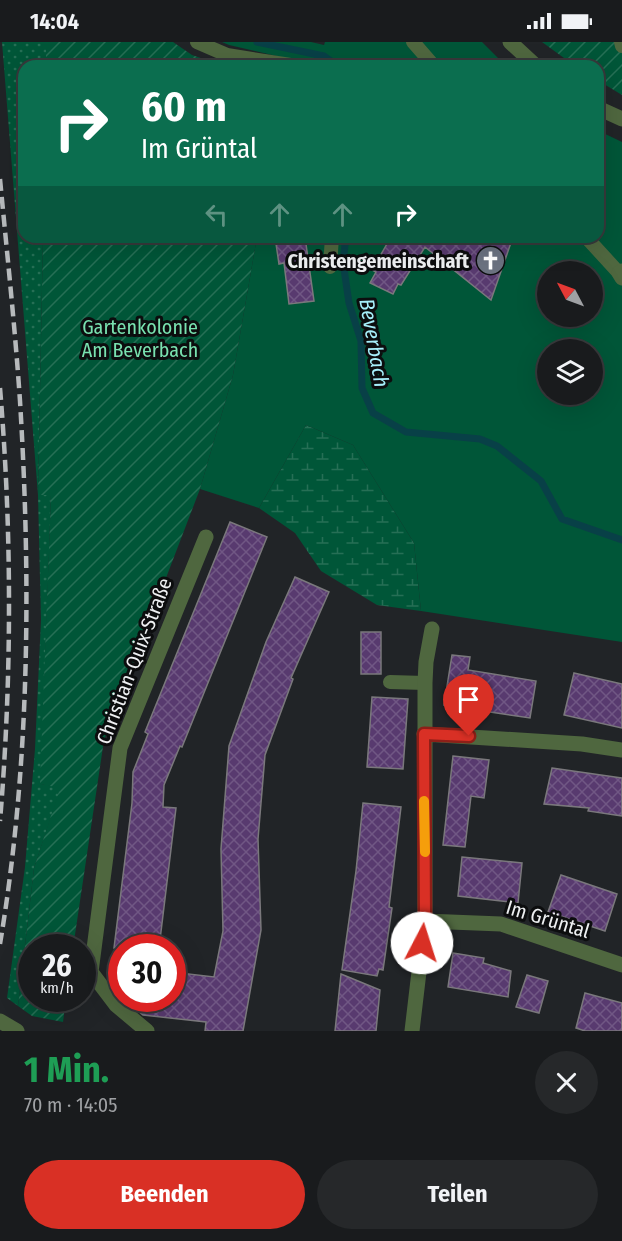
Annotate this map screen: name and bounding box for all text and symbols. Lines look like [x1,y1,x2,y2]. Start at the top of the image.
text: 14:04 [30,8,79,35]
text: 60 m [141,82,227,132]
icon: right [42,84,120,162]
text: Im Grüntal [141,133,257,165]
icon: left [200,198,233,231]
icon: ahead [263,198,296,231]
icon: ahead [326,198,359,231]
icon: right [389,198,422,231]
church icon: Christengemeinschaft [474,245,506,277]
place label: Christengemeinschaft [287,249,470,273]
north arrow [537,261,603,327]
map controls [537,261,603,405]
water label: Beverbach [353,297,395,389]
park label: Gartenkolonie Am Beverbach [82,315,198,362]
button: layers [537,339,603,405]
street label: Christian-Quix-Straße [91,574,177,748]
pin [443,674,494,736]
icon: arrive [452,683,485,716]
street label: Im Grüntal [503,895,593,943]
position arrow [390,911,454,975]
speed limit sign: 30 [108,934,186,1012]
text: 26 [42,948,72,984]
text: km/h [40,979,74,997]
text: 1 Min. [24,1048,109,1092]
button: close [535,1051,598,1114]
text: 70 m · 14:05 [24,1093,117,1117]
button: Beenden [24,1160,305,1229]
button: Teilen [317,1160,598,1229]

